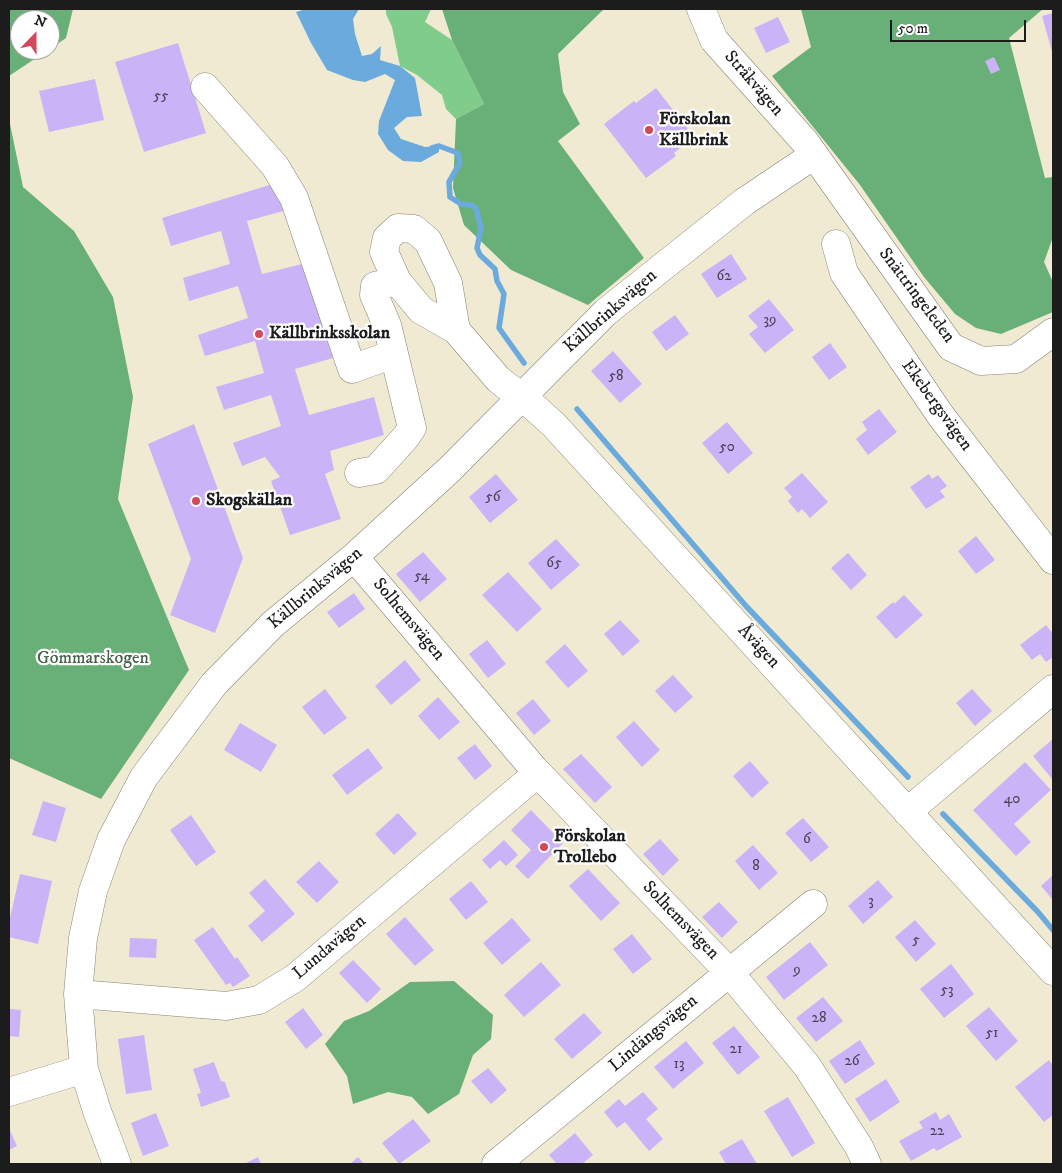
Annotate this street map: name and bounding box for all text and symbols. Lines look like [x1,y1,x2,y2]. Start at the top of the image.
north arrow [10,10,60,60]
scale bar [892,10,1028,42]
text: N [32,12,49,33]
text: 50 m [898,19,928,38]
street label: Stråkvägen [719,47,787,121]
house number: 55 [154,88,168,106]
place label: Förskolan Källbrink [659,109,731,152]
marker: Förskolan Källbrink [643,124,655,136]
street label: Snättringeleden [873,244,959,348]
street label: Källbrinksvägen [560,266,662,358]
house number: 62 [716,268,732,286]
house number: 39 [763,312,777,330]
place label: Källbrinksskolan [269,323,390,345]
marker: Källbrinksskolan [253,328,265,340]
street label: Ekebergsvägen [896,356,976,456]
house number: 58 [609,368,623,386]
house number: 50 [719,439,735,457]
house number: 56 [485,489,501,507]
place label: Skogskällan [206,490,292,512]
marker: Skogskällan [190,495,202,507]
street label: Källbrinksvägen [265,543,367,635]
house number: 65 [546,555,562,573]
house number: 54 [414,568,430,586]
street label: Solhemsvägen [367,574,449,666]
street label: Åvägen [732,621,784,673]
park label: Gömmarskogen [37,648,149,670]
house number: 40 [1004,791,1020,809]
place label: Förskolan Trollebo [554,826,626,869]
house number: 6 [803,831,811,849]
marker: Förskolan Trollebo [538,841,550,853]
house number: 8 [752,858,760,876]
street label: Solhemsvägen [637,877,723,965]
house number: 3 [868,893,874,911]
street label: Lundavägen [289,911,371,985]
house number: 5 [912,932,920,950]
house number: 9 [793,962,801,980]
house number: 53 [940,982,954,1000]
street label: Lindängsvägen [605,991,703,1077]
house number: 28 [812,1010,826,1028]
house number: 51 [986,1025,998,1043]
house number: 21 [730,1041,742,1059]
house number: 26 [844,1053,860,1071]
house number: 13 [673,1056,685,1074]
house number: 22 [930,1123,944,1141]

